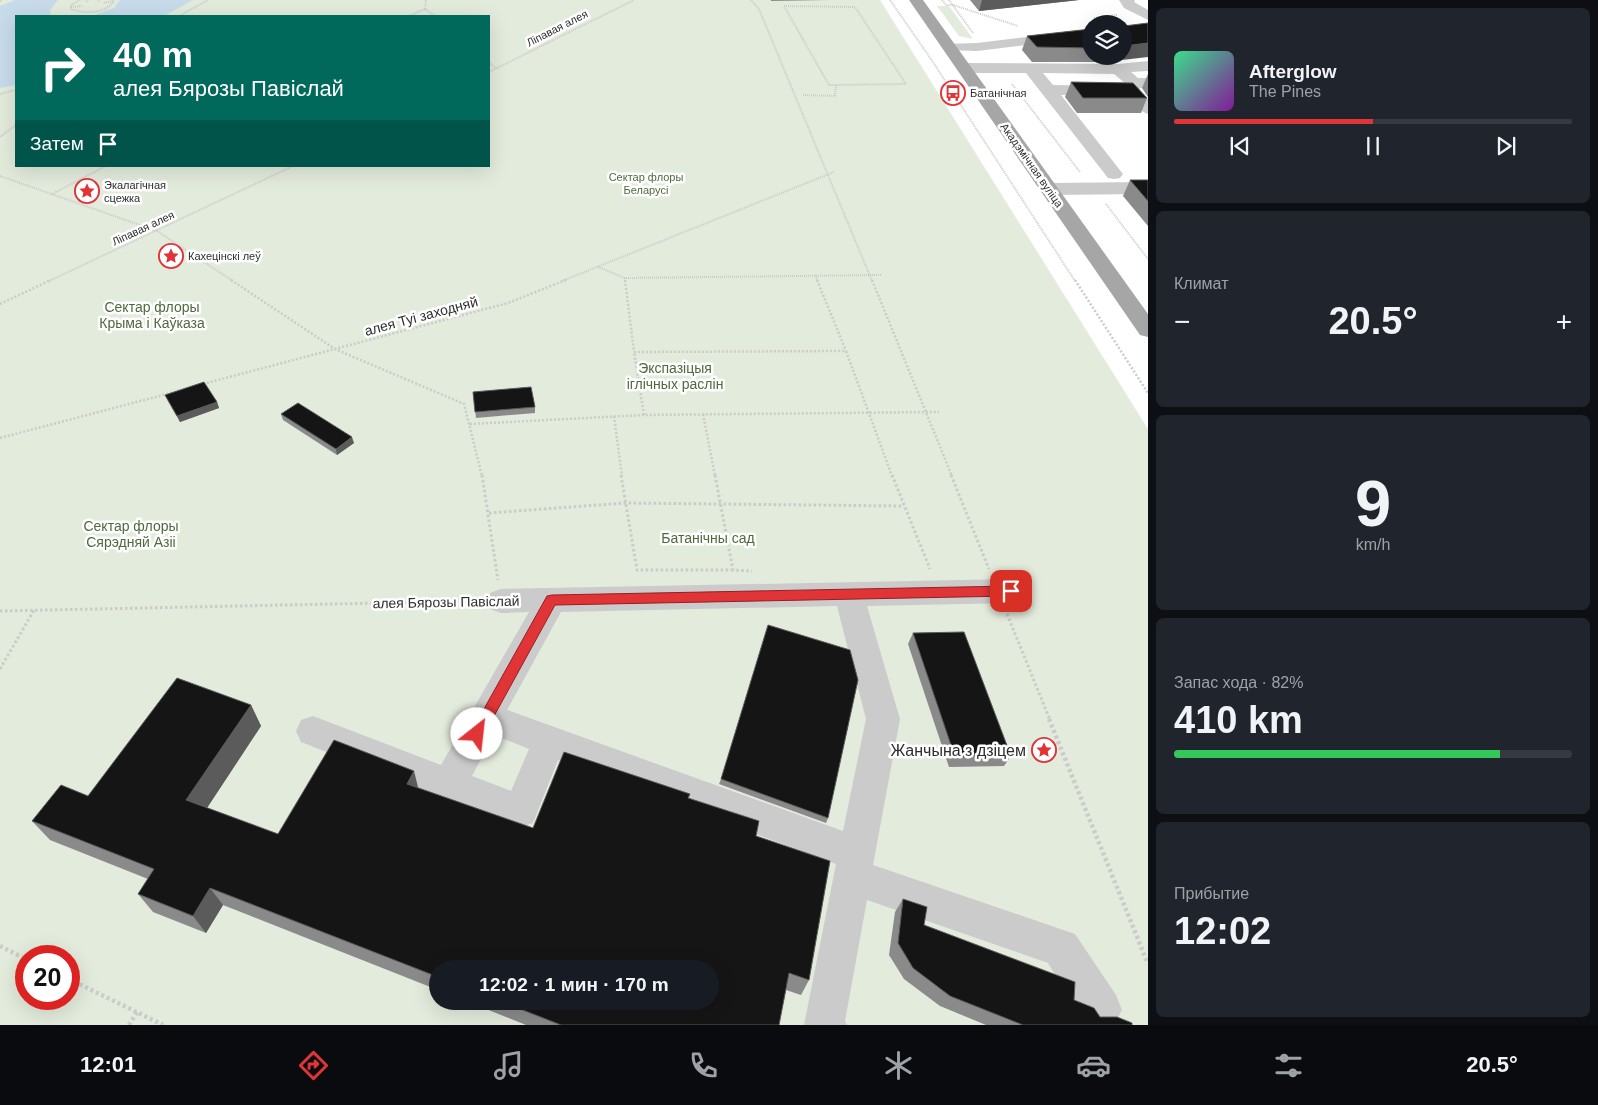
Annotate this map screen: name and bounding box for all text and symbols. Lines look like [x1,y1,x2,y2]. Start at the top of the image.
street label: Ліпавая алея [524,7,590,49]
map controls [1082,15,1132,65]
button: layers [1082,15,1132,65]
icon: right [30,35,95,100]
text: 40 m [113,35,193,74]
text: Afterglow [1249,61,1337,82]
text: алея Бярозы Павіслай [113,76,344,101]
bus stop icon: Батанічная [940,80,966,106]
text: The Pines [1249,83,1321,100]
place label: Батанічная [970,87,1027,99]
street label: Акадэмічная вуліца [998,121,1066,210]
icon: arrive [94,130,122,158]
icon: previous [1226,132,1254,160]
icon: pause [1359,132,1387,160]
icon: next [1492,132,1520,160]
text: Затем [30,133,84,154]
park label: Сектар флоры Беларусі [609,171,683,196]
place icon: Экалагічная сцежка [74,178,100,204]
place label: Экалагічная сцежка [104,179,166,204]
street label: Ліпавая алея [110,208,176,248]
place icon: Кахецінскі леў [158,243,184,269]
place label: Кахецінскі леў [188,250,261,262]
text: Климат [1174,275,1228,292]
street label: алея Туі заходняй [363,293,479,339]
park label: Сектар флоры Крыма і Каўказа [99,299,205,331]
text: 20.5° [1328,300,1418,342]
text: − [1174,306,1190,337]
text: + [1556,306,1572,337]
park label: Экспазіцыя іглічных раслін [627,360,723,392]
text: 9 [1355,467,1391,540]
park label: Сектар флоры Сярэдняй Азіі [83,518,179,550]
park label: Батанічны сад [661,530,755,546]
text: km/h [1356,536,1390,553]
pin [990,570,1032,612]
icon: arrive [997,577,1025,605]
street label: алея Бярозы Павіслай [372,593,520,611]
text: Запас хода · 82% [1174,674,1303,691]
text: 410 km [1174,699,1303,741]
position arrow [450,707,502,759]
place icon: Жанчына з дзіцем [1031,737,1057,763]
place label: Жанчына з дзіцем [890,742,1026,759]
text: Прибытие [1174,885,1249,902]
text: 12:02 [1174,910,1271,952]
speed limit sign: 20 [15,945,80,1010]
text: 12:02 · 1 мин · 170 m [479,974,669,995]
icon: directions [296,1048,331,1083]
icon: music [491,1048,526,1083]
icon: phone [686,1048,721,1083]
icon: climate [881,1048,916,1083]
icon: car [1076,1048,1111,1083]
icon: filters [1271,1048,1306,1083]
text: 12:01 [80,1052,136,1077]
text: 20.5° [1466,1052,1518,1077]

